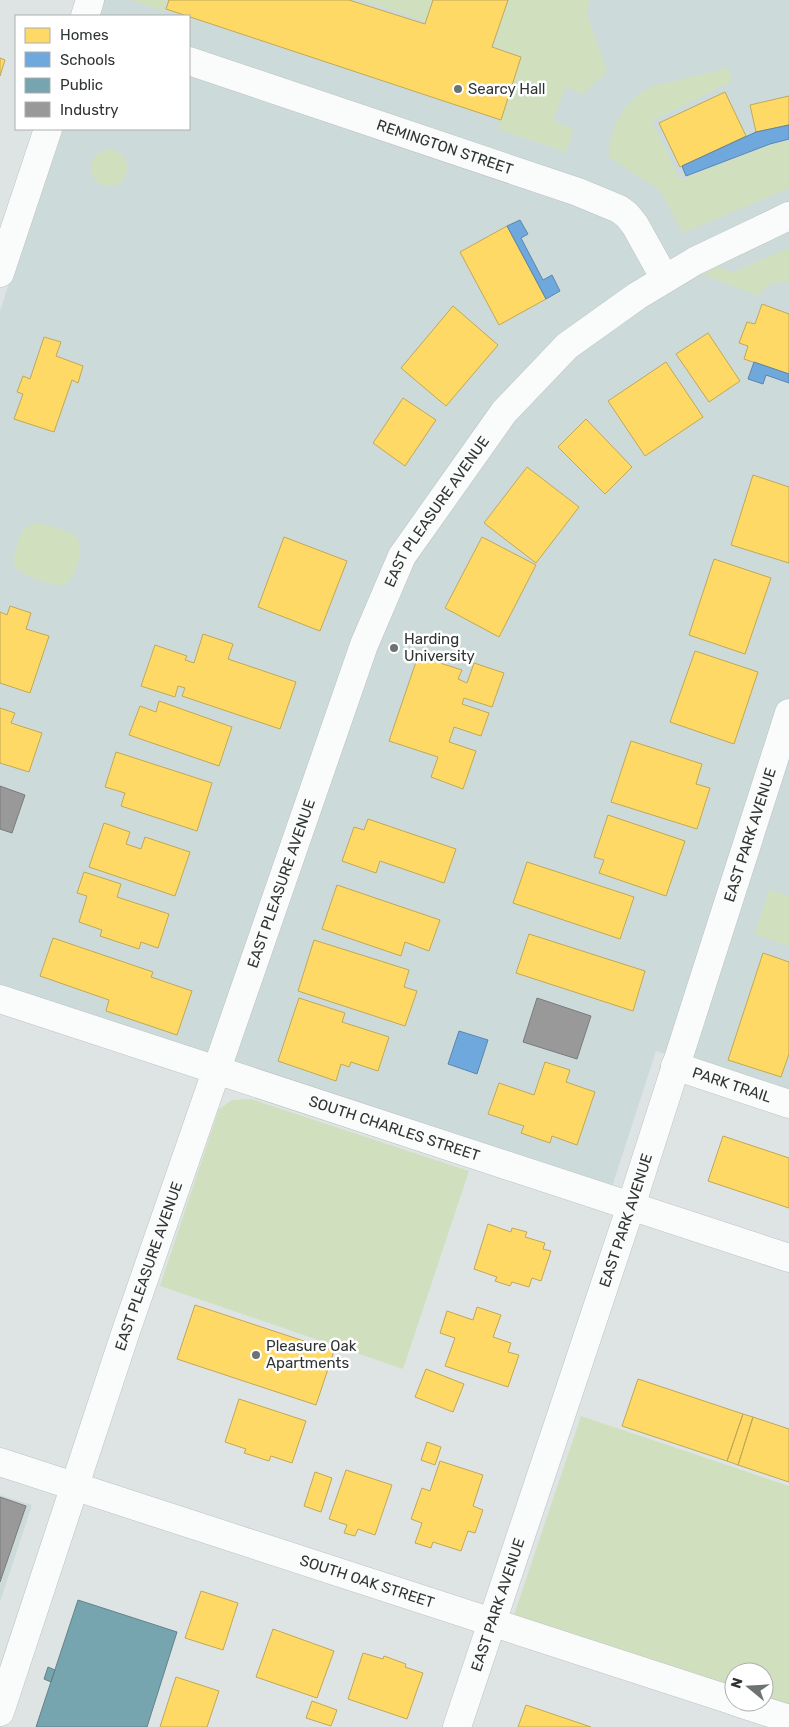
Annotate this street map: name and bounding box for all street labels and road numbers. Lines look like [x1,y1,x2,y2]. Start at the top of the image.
street label: REMINGTON STREET [374,116,516,179]
street label: EAST PLEASURE AVENUE [381,433,493,590]
street label: EAST PARK AVENUE [720,766,780,904]
street label: EAST PLEASURE AVENUE [244,797,319,970]
street label: PARK TRAIL [690,1063,774,1107]
street label: SOUTH CHARLES STREET [307,1092,482,1165]
street label: EAST PARK AVENUE [596,1151,656,1290]
street label: EAST PLEASURE AVENUE [111,1179,186,1353]
street label: EAST PARK AVENUE [467,1536,529,1674]
street label: SOUTH OAK STREET [298,1551,437,1612]

